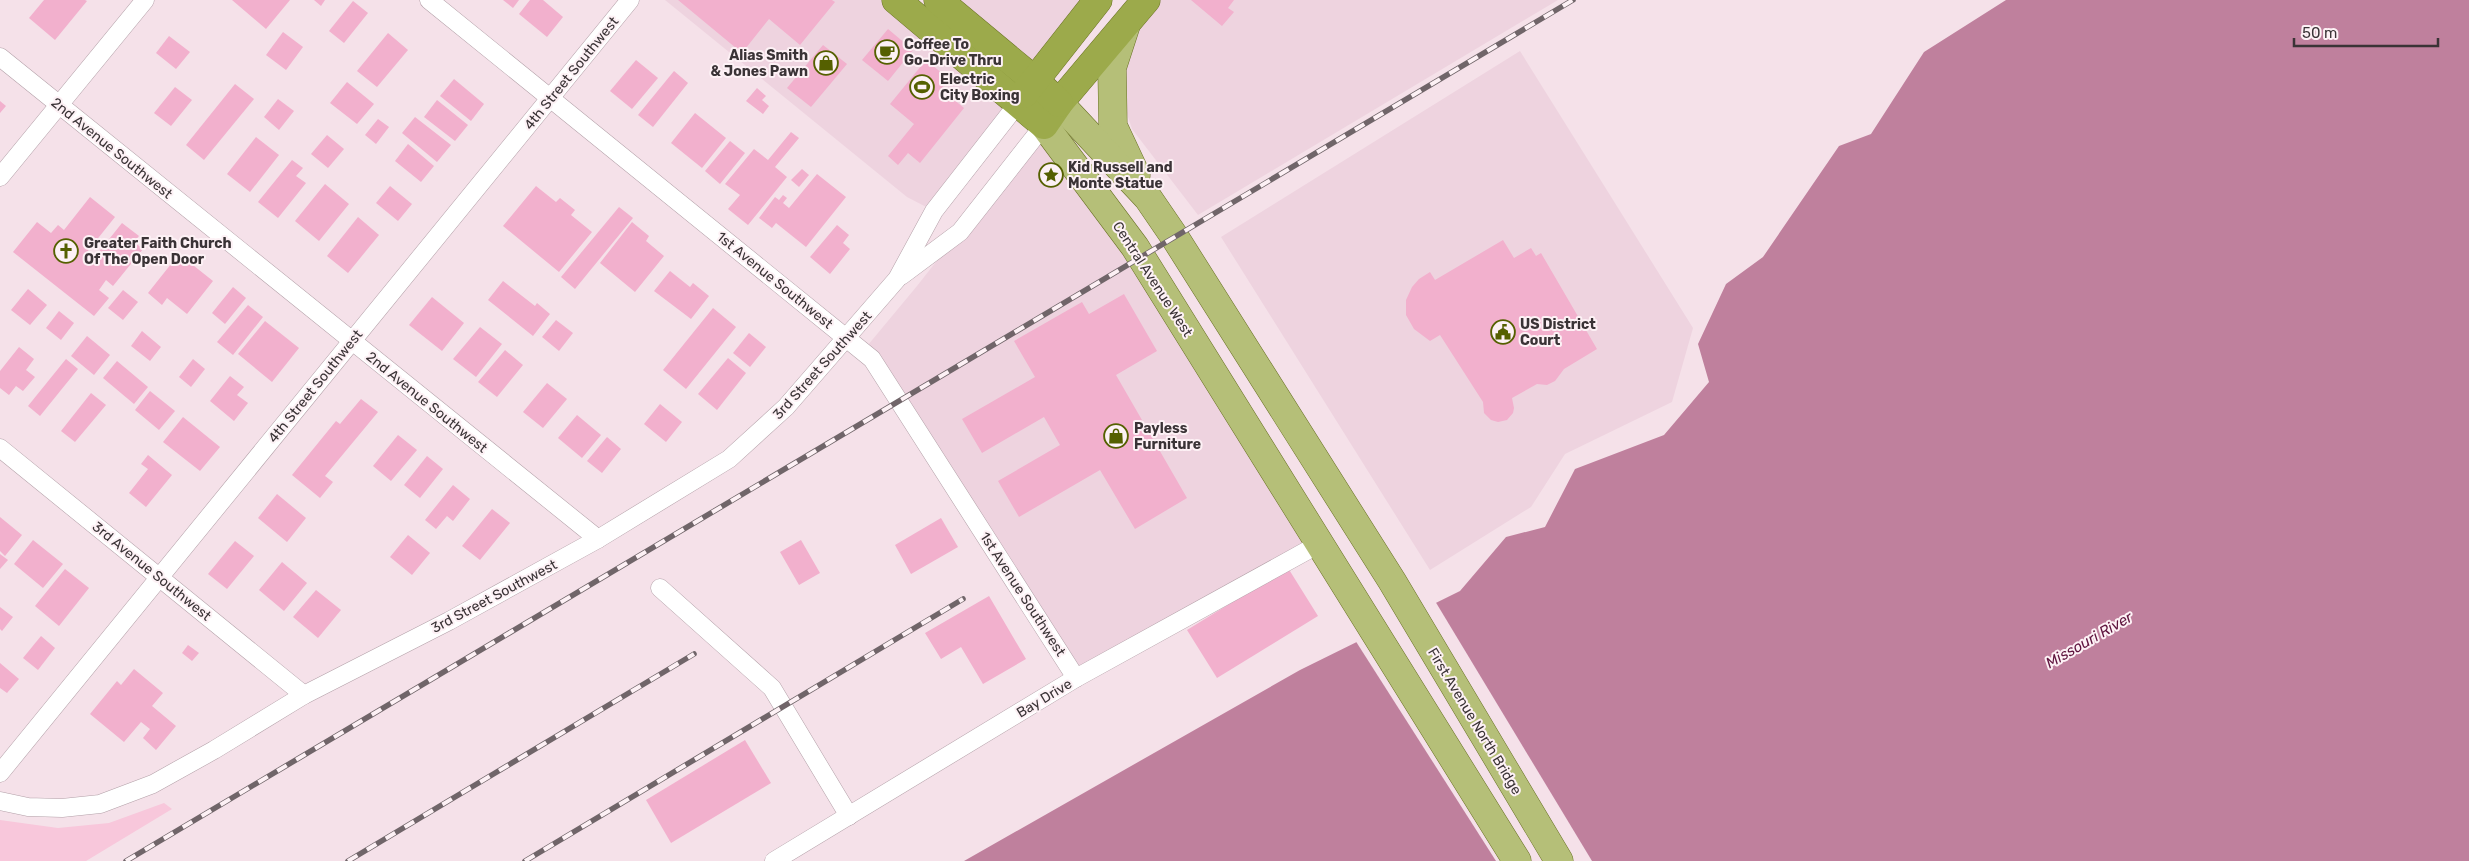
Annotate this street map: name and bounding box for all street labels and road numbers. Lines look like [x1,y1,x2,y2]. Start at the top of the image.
street label: 4th Street Southwest [521,13,623,133]
street label: 2nd Avenue Southwest [48,94,176,203]
street label: Central Avenue West [1109,218,1196,341]
street label: 1st Avenue Southwest [713,228,837,333]
street label: 3rd Street Southwest [769,307,876,423]
street label: 4th Street Southwest [265,326,367,446]
street label: 2nd Avenue Southwest [363,348,491,457]
street label: 3rd Avenue Southwest [89,518,215,625]
street label: 1st Avenue Southwest [976,529,1069,660]
street label: 3rd Street Southwest [429,556,560,637]
street label: First Avenue North Bridge [1424,645,1525,798]
street label: Bay Drive [1014,675,1075,722]

